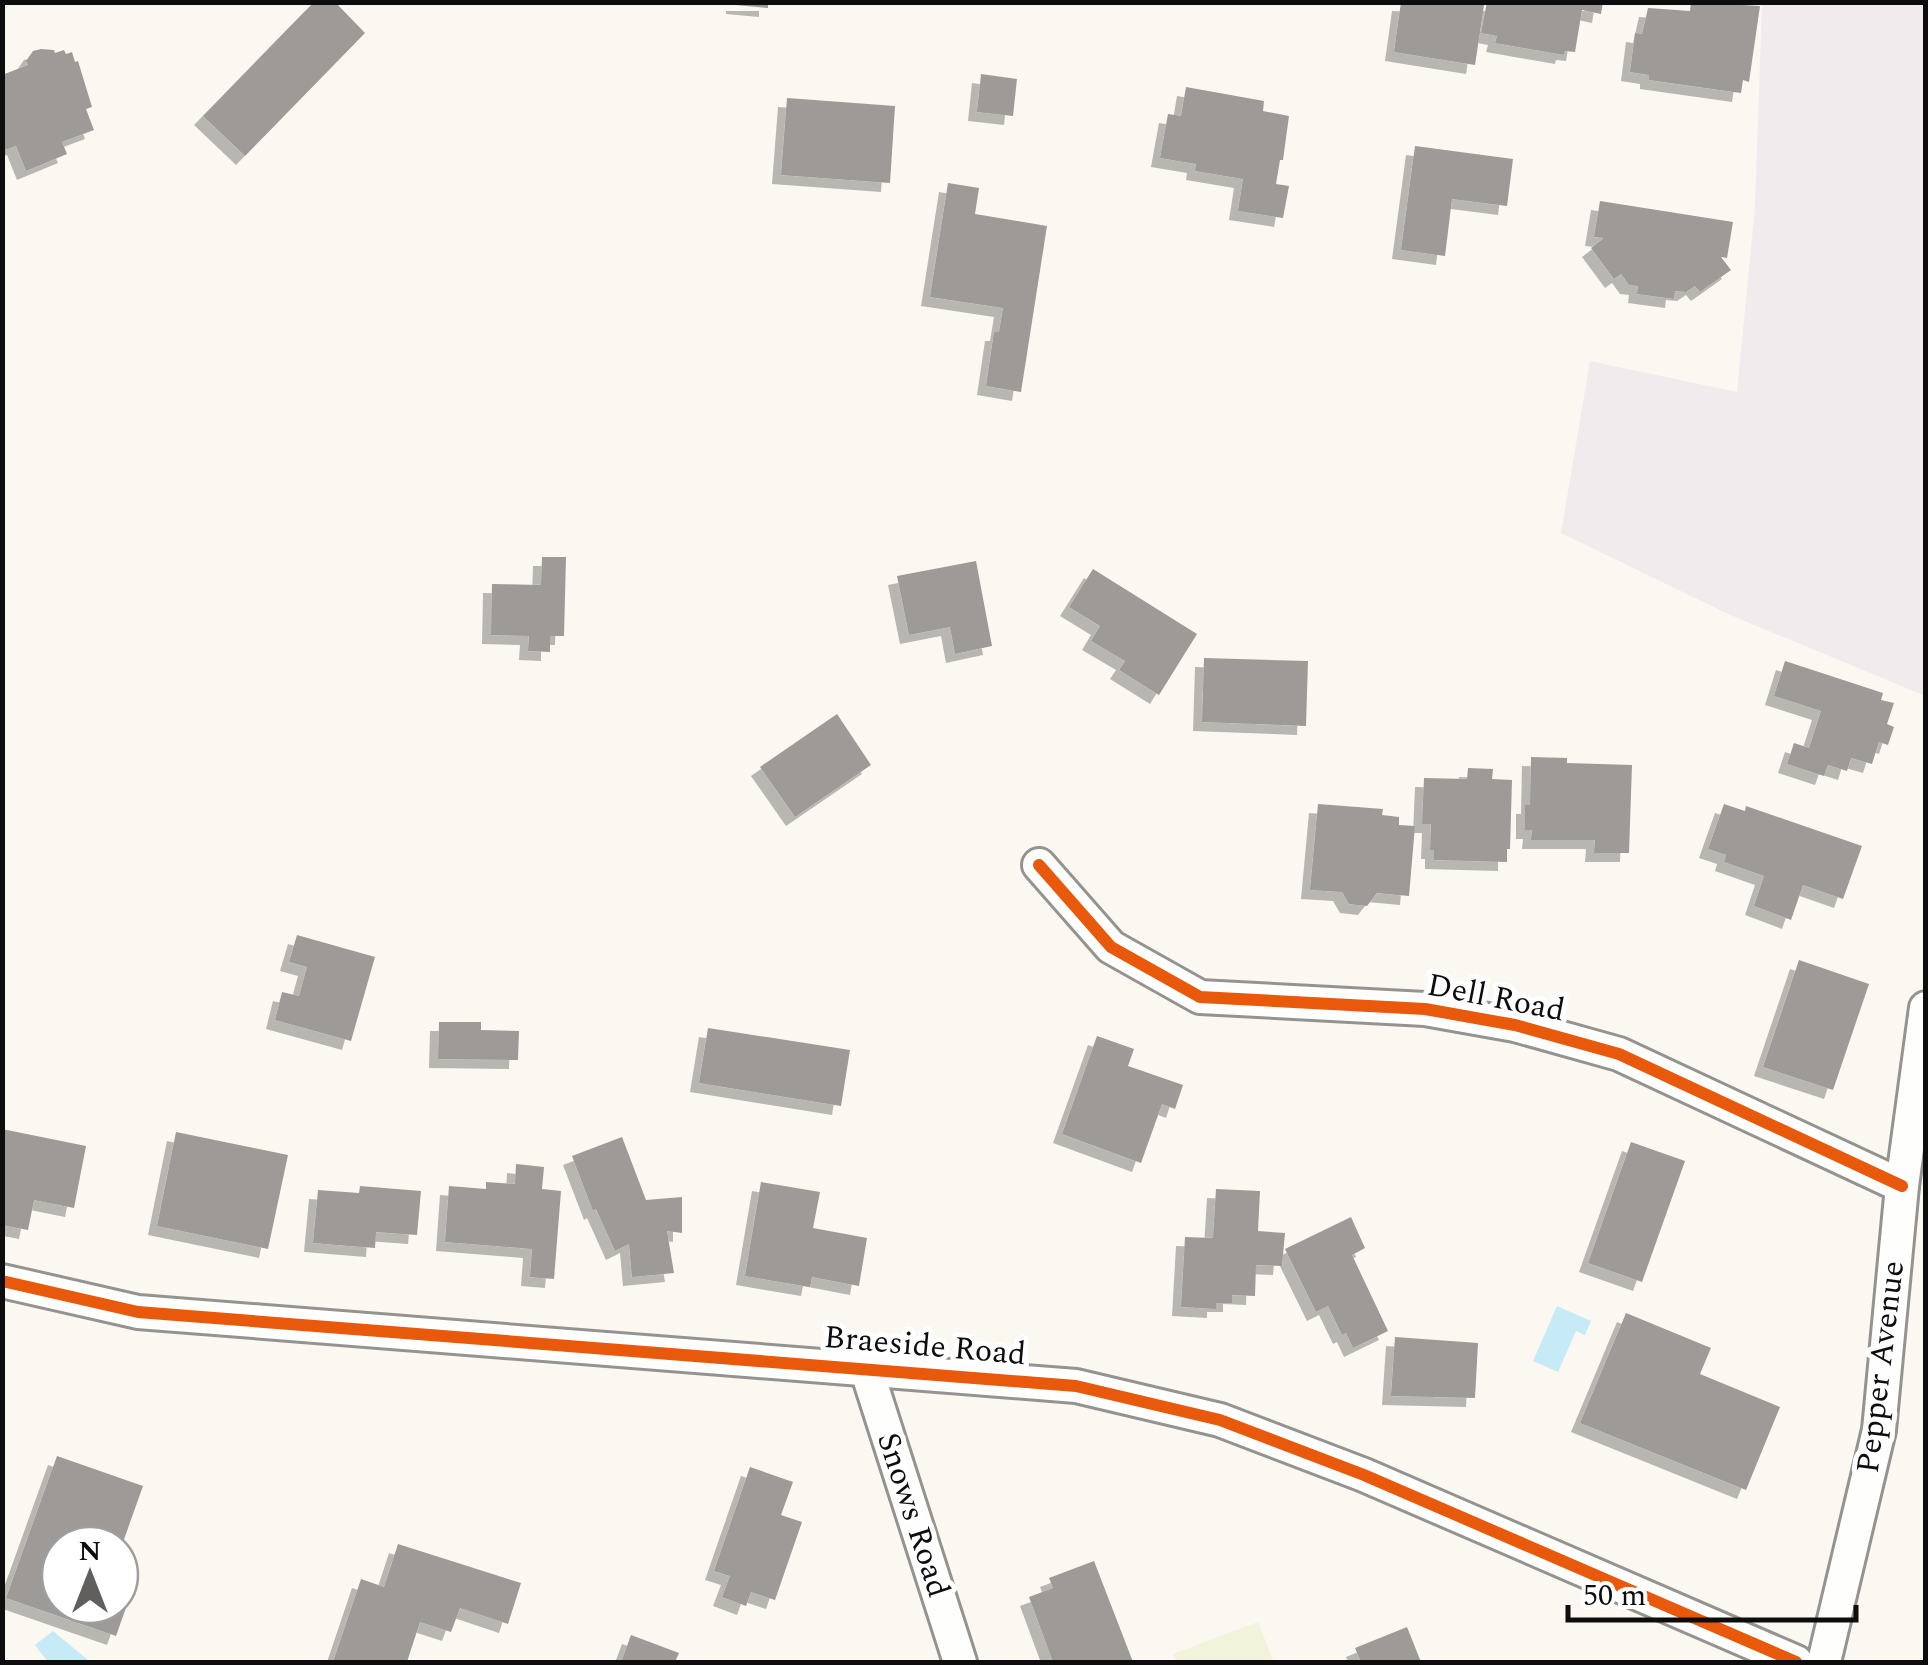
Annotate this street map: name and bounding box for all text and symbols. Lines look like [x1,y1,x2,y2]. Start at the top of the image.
street label: Dell Road [1423,961,1569,1035]
street label: Pepper Avenue [1844,1258,1918,1476]
street label: Braeside Road [822,1313,1028,1379]
street label: Snows Road [863,1426,963,1604]
north arrow [40,1525,140,1625]
text: N [79,1530,101,1573]
scale bar [1568,1560,1856,1622]
text: 50 m [1583,1573,1646,1619]

